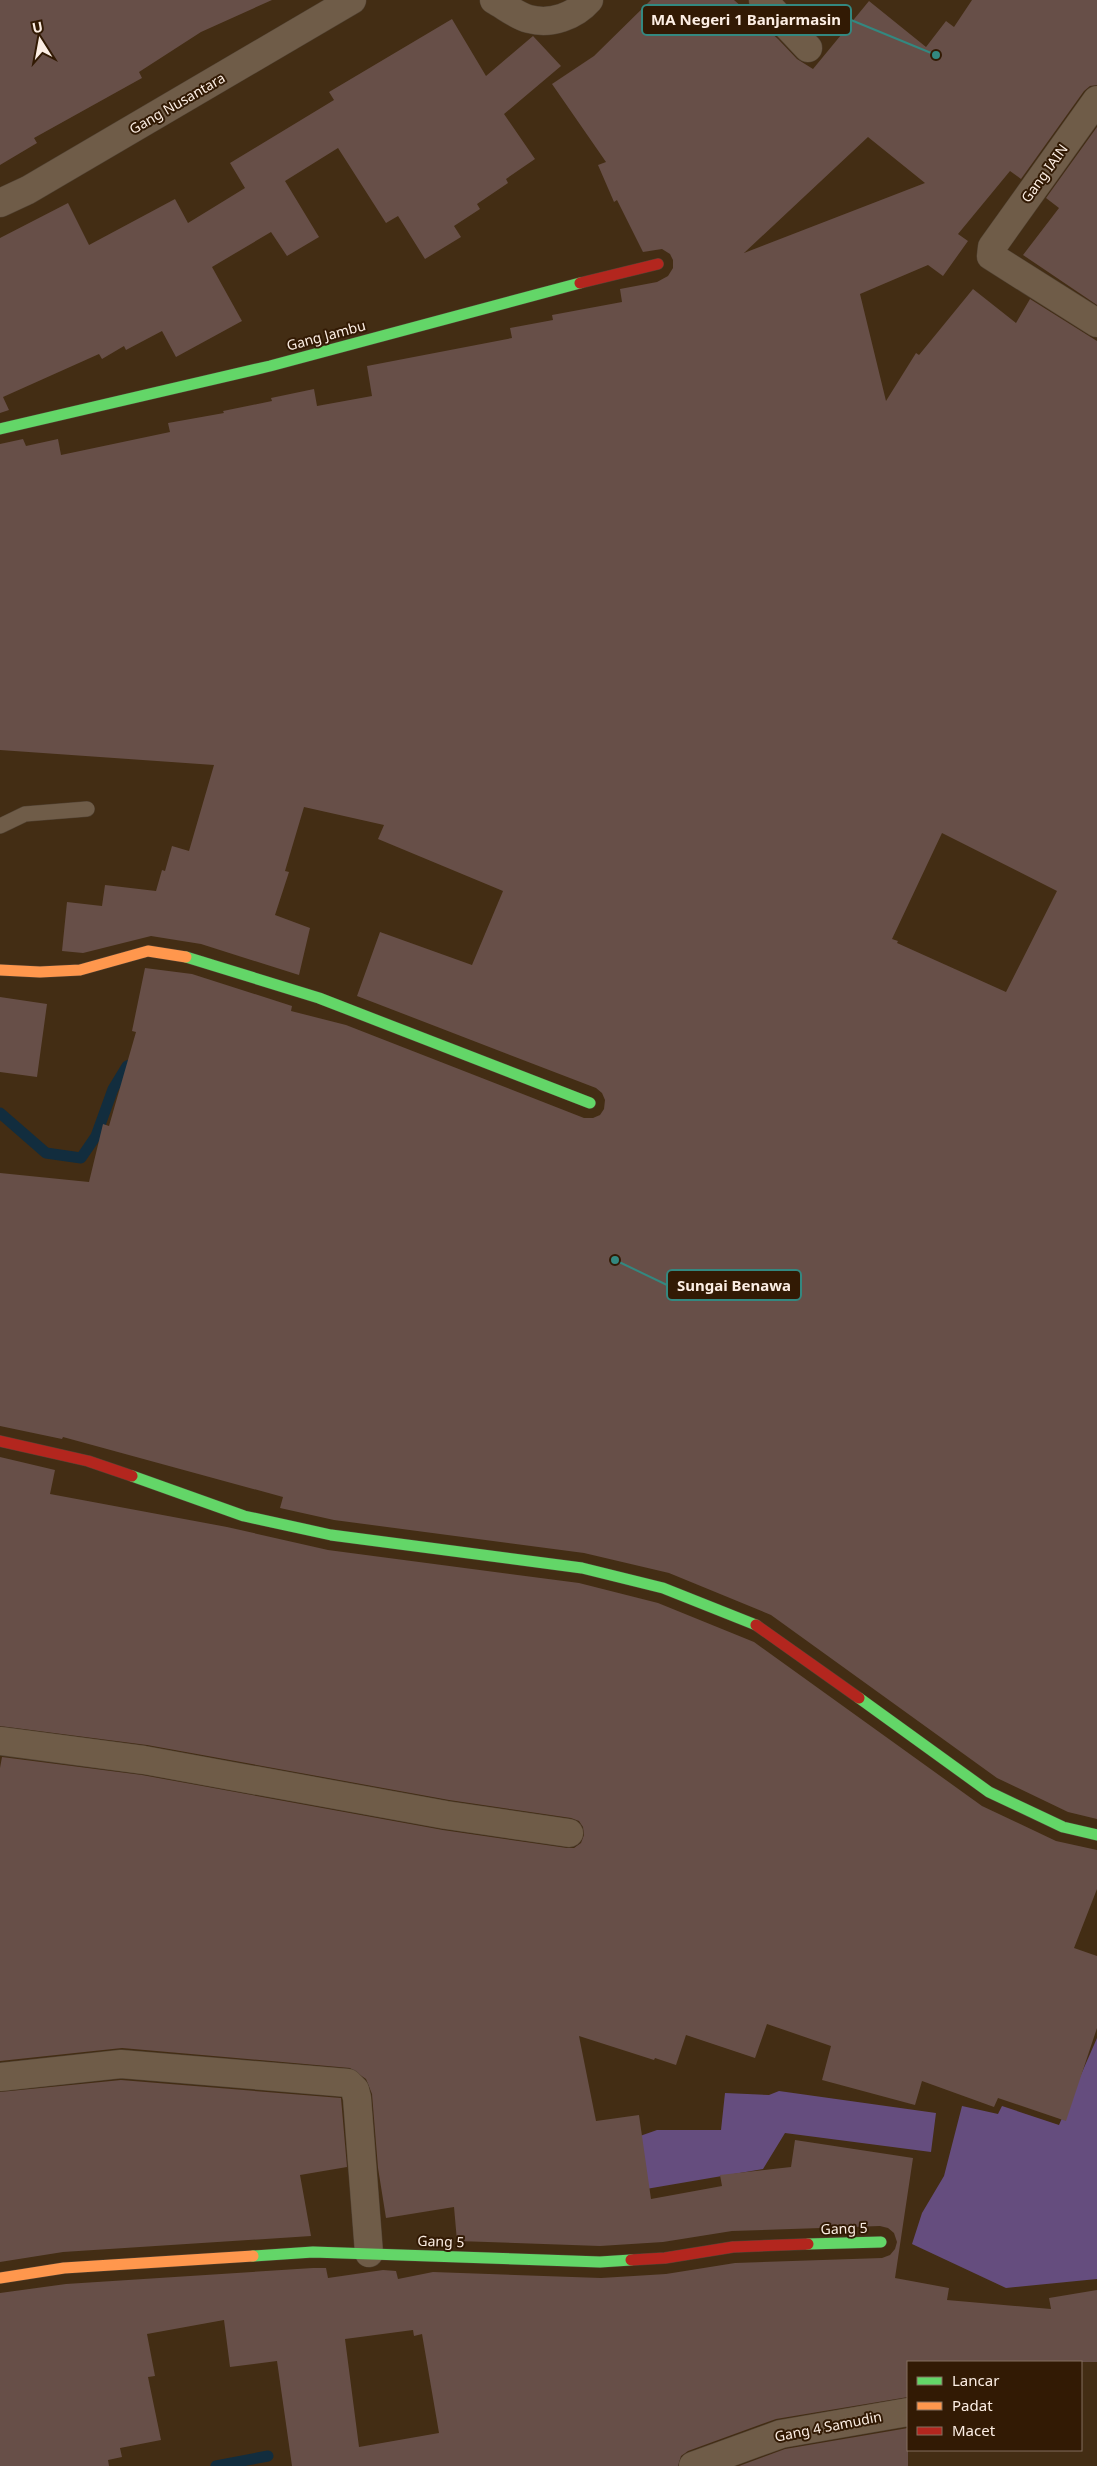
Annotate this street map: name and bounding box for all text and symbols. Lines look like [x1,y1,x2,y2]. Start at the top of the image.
callout: MA Negeri 1 Banjarmasin [642,5,851,35]
text: MA Negeri 1 Banjarmasin [651,9,841,29]
north arrow [15,15,65,65]
text: U [30,16,44,37]
street label: Gang Nusantara [126,68,228,138]
street label: Gang IAIN [1016,140,1072,206]
street label: Gang Jambu [284,315,368,355]
callout: Sungai Benawa [667,1270,801,1300]
text: Sungai Benawa [677,1275,791,1295]
street label: Gang 5 [820,2218,868,2238]
street label: Gang 5 [417,2231,465,2251]
legend [907,2361,1082,2451]
text: Lancar [952,2370,999,2390]
text: Padat [952,2395,993,2415]
street label: Gang 4 Samudin [773,2406,883,2446]
text: Macet [952,2420,996,2440]

